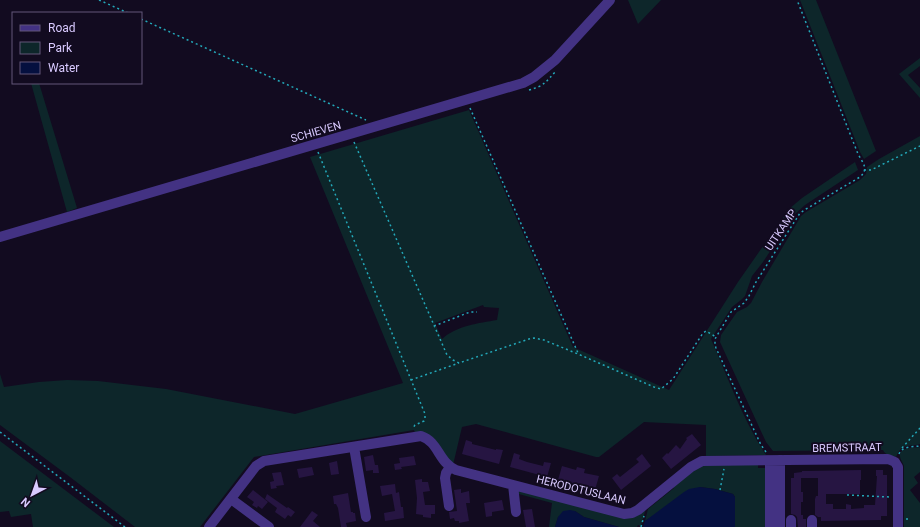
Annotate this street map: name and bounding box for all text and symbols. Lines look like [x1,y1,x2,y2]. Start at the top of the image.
legend [12,12,142,84]
text: Road [48,21,76,35]
text: Park [48,41,73,55]
text: Water [48,61,79,75]
street label: SCHIEVEN [289,119,343,145]
street label: UITKAMP [762,207,800,253]
street label: BREMSTRAAT [812,441,882,455]
street label: HERODOTUSLAAN [535,473,627,507]
north arrow [12,475,52,515]
text: N [18,495,33,510]

